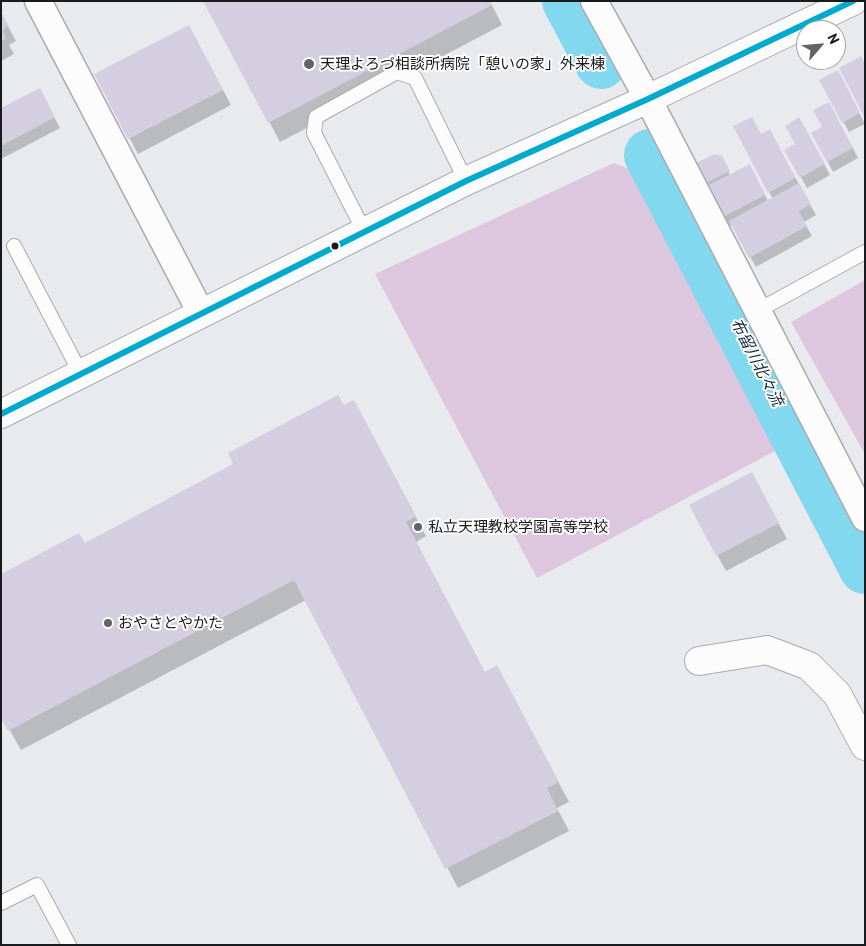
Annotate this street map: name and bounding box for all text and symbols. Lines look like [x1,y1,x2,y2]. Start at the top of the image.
north arrow [796,20,846,70]
text: N [824,30,844,46]
place label: 天理よろづ相談所病院「憩いの家」外来棟 [320,55,605,73]
marker: 天理よろづ相談所病院「憩いの家」外来棟 [302,57,316,71]
unlabelled marker [330,241,340,251]
water label: 布留川北々流 [727,315,787,409]
place label: 私立天理教校学園高等学校 [428,518,608,536]
marker: 私立天理教校学園高等学校 [412,521,424,533]
place label: おやさとやかた [118,614,223,632]
marker: おやさとやかた [102,617,114,629]

